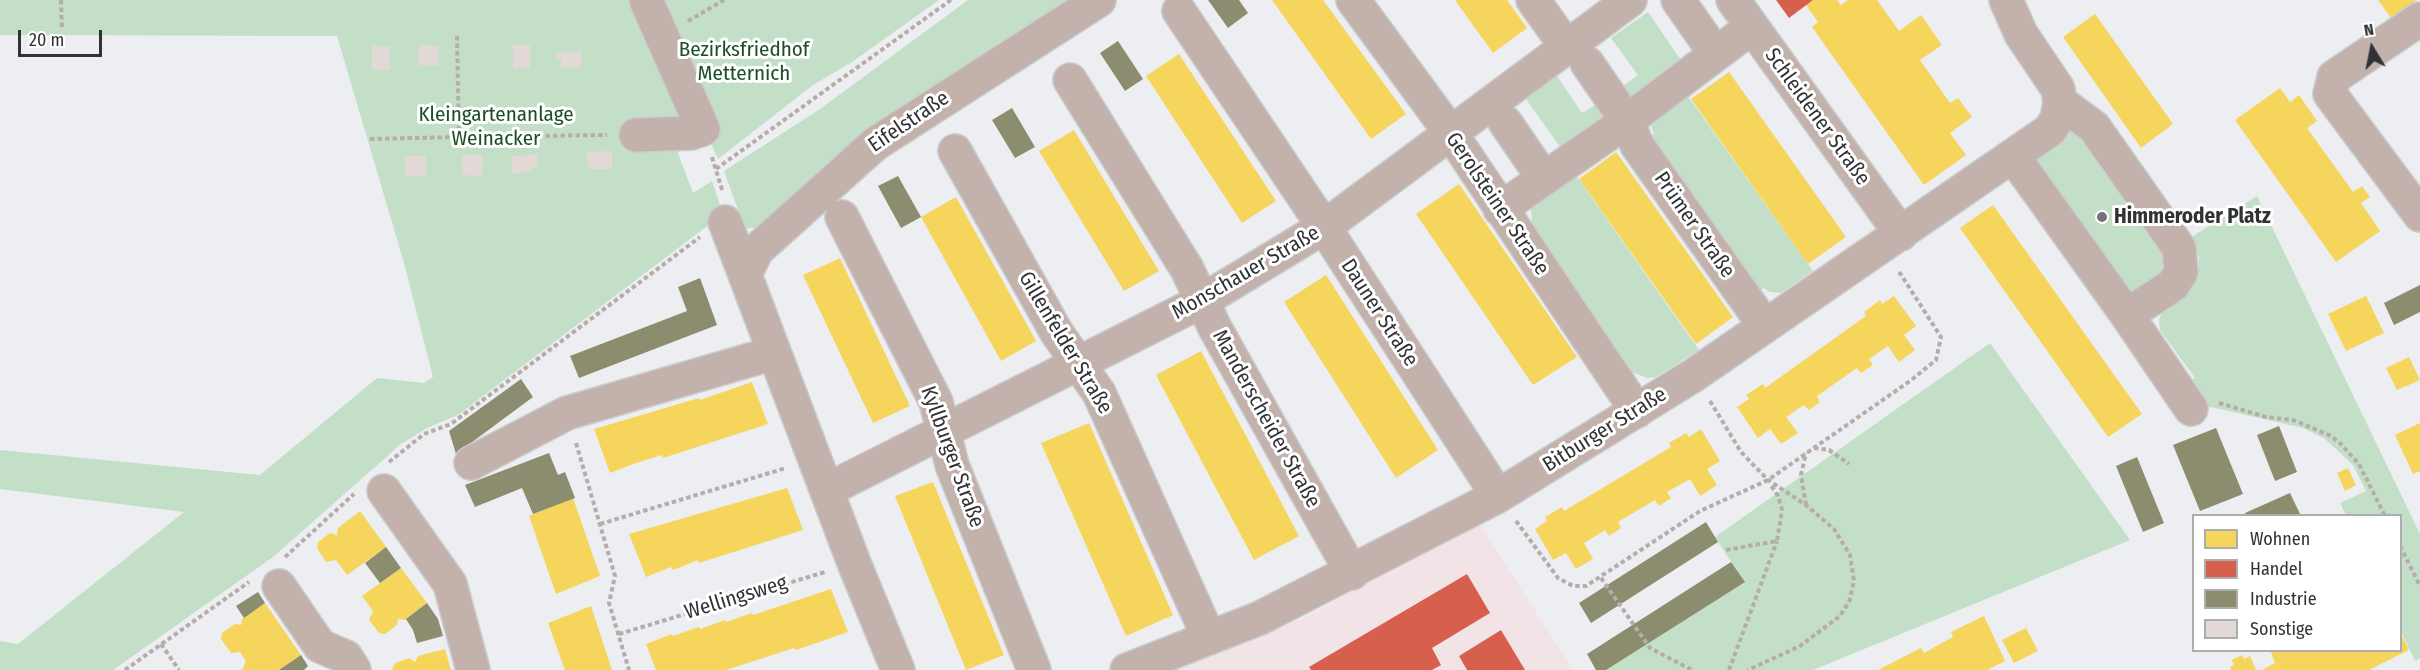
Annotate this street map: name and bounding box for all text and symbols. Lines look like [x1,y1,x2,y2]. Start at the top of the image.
scale bar [21,18,105,56]
north arrow [2342,18,2402,78]
text: N [2362,20,2375,40]
text: 20 m [29,29,64,51]
park label: Bezirksfriedhof Metternich [679,37,809,87]
street label: Schleidener Straße [1759,44,1875,190]
street label: Eifelstraße [864,86,954,158]
park label: Kleingartenanlage Weinacker [418,102,574,152]
street label: Gerolsteiner Straße [1440,128,1554,280]
street label: Prümer Straße [1648,167,1740,283]
place label: Himmeroder Platz [2114,204,2271,230]
marker: Himmeroder Platz [2095,210,2109,224]
street label: Monschauer Straße [1168,221,1324,325]
street label: Dauner Straße [1335,255,1423,371]
street label: Gillenfelder Straße [1013,267,1117,419]
street label: Manderscheider Straße [1207,326,1325,512]
street label: Bitburger Straße [1539,382,1671,478]
street label: Kyllburger Straße [915,383,989,531]
legend [2192,514,2402,652]
text: Wohnen [2250,528,2310,550]
text: Handel [2250,558,2303,580]
street label: Wellingsweg [682,570,790,626]
text: Industrie [2250,588,2317,610]
text: Sonstige [2250,618,2313,640]

